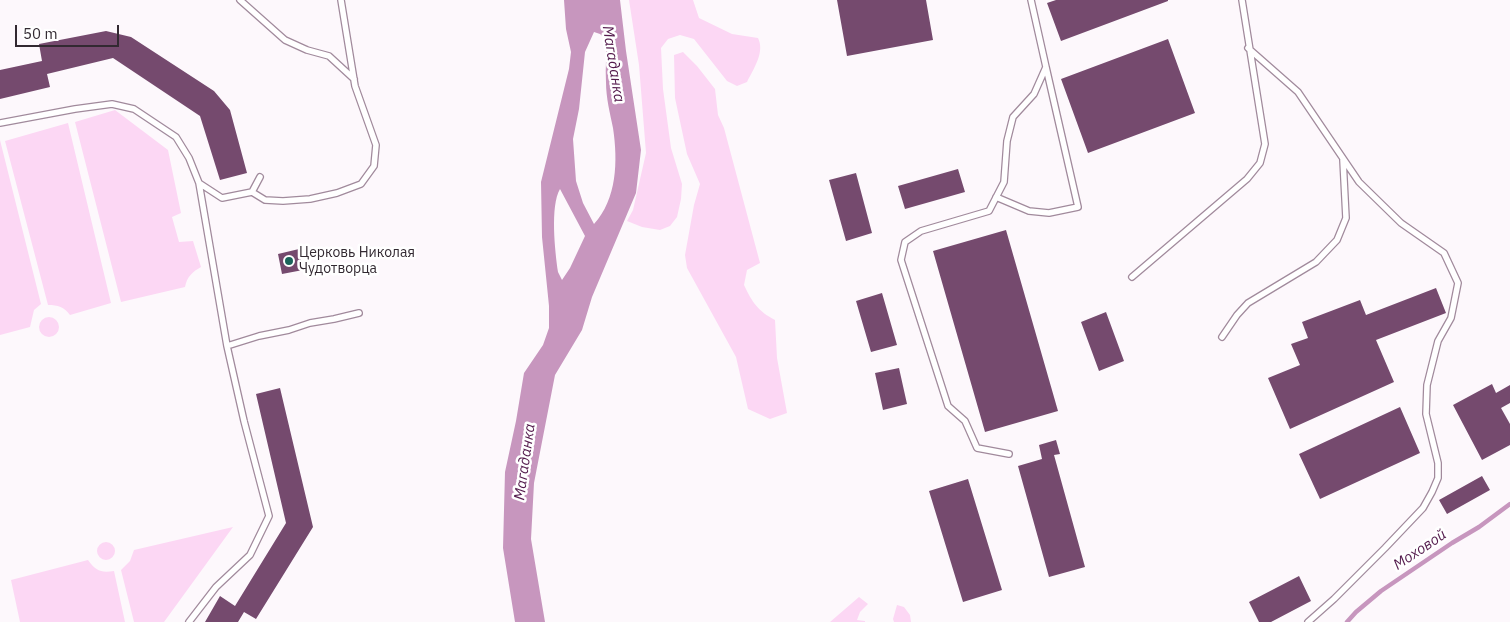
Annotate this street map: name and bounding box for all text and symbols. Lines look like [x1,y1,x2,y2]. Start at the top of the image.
scale bar [18,15,121,47]
text: 50 m [23,24,58,43]
water label: Магаданка [598,24,628,104]
place label: Церковь Николая Чудотворца [299,245,415,278]
marker: Церковь Николая Чудотворца [283,255,295,267]
water label: Магаданка [511,422,539,502]
water label: Моховой [1390,526,1450,574]

